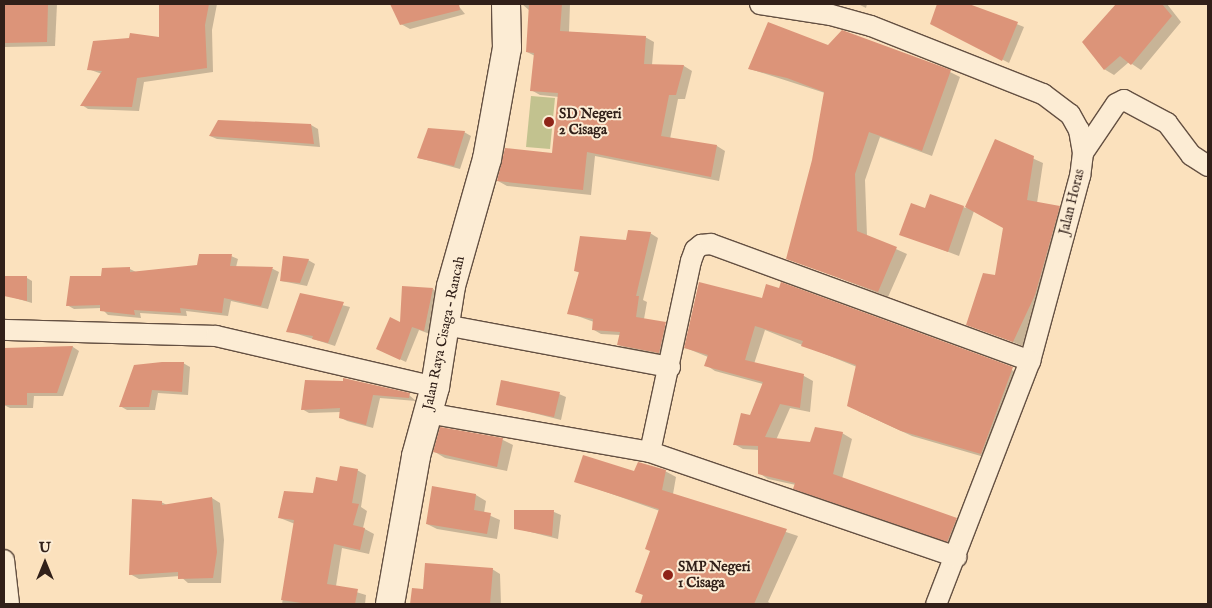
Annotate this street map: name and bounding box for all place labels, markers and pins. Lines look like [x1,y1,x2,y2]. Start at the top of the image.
place label: SD Negeri 2 Cisaga [559,106,622,138]
marker: SD Negeri 2 Cisaga [543,116,555,128]
place label: SMP Negeri 1 Cisaga [678,559,751,592]
marker: SMP Negeri 1 Cisaga [662,569,674,581]

